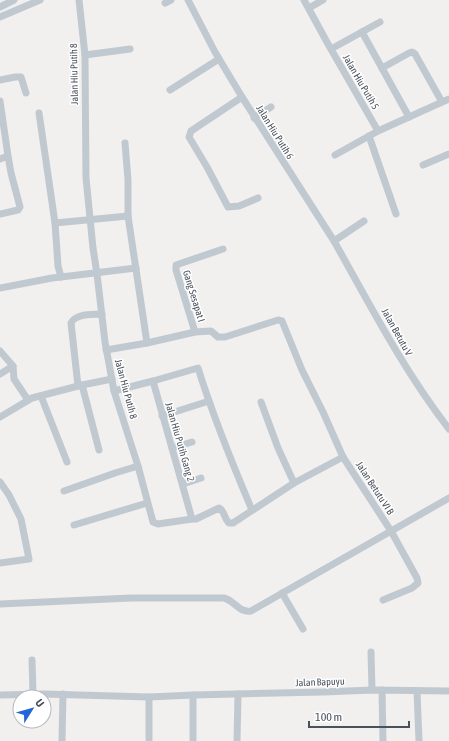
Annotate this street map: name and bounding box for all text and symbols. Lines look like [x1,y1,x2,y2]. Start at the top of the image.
street label: Jalan Hiu Putih 8 [68,43,80,105]
street label: Jalan Hiu Putih 5 [341,53,381,112]
street label: Jalan Hiu Putih 6 [254,103,296,161]
street label: Gang Sesapat I [181,269,207,323]
street label: Jalan Betutu V [380,306,415,358]
street label: Jalan Hiu Putih 8 [113,358,139,420]
street label: Jalan Hiu Putih Gang 2 [163,401,197,483]
street label: Jalan Betutu VI B [354,459,396,517]
street label: Jalan Bapuyu [295,676,345,688]
north arrow [12,689,52,729]
text: U [33,697,47,709]
scale bar [309,703,409,729]
text: 100 m [315,710,342,724]

